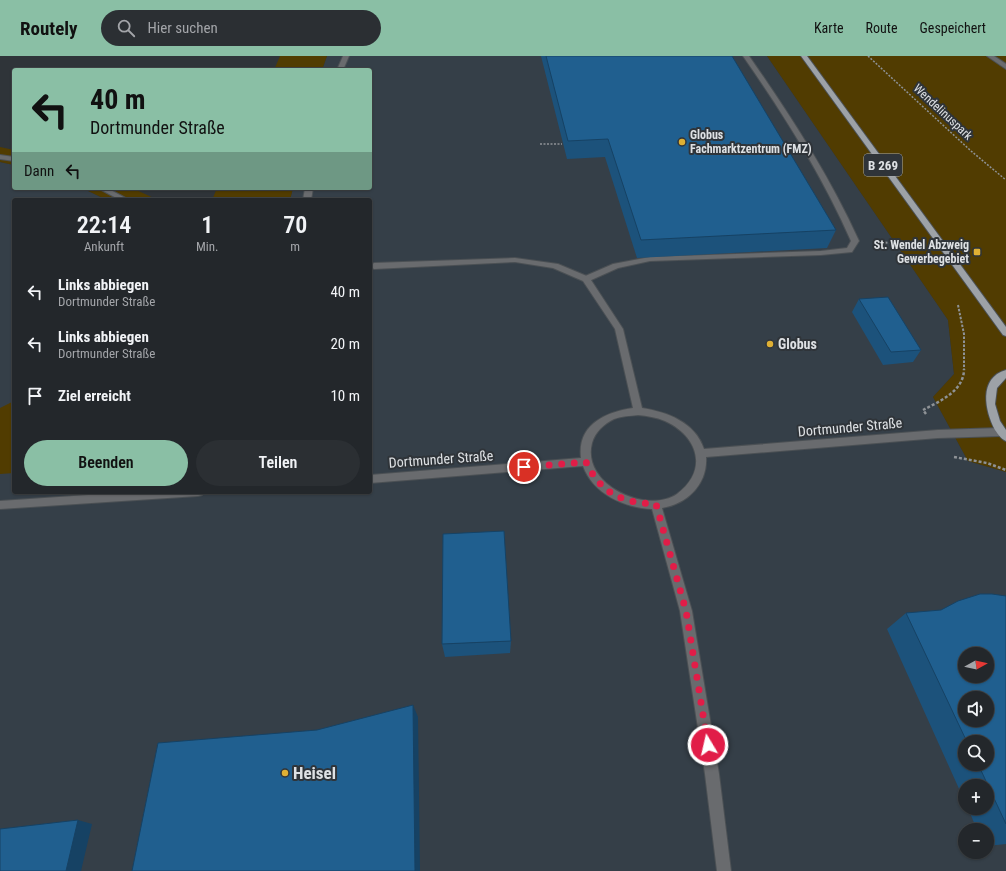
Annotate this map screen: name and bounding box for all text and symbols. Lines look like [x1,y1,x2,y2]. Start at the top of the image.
search box [101,10,381,46]
text: Routely [20,17,77,40]
icon: search [115,17,137,39]
text: Hier suchen [147,19,218,37]
text: Karte [814,20,844,36]
text: Route [866,20,898,36]
text: Gespeichert [920,20,986,36]
street label: Wendelinuspark [911,81,976,143]
text: 40 m [90,83,146,116]
icon: left [24,84,76,136]
text: Dortmunder Straße [90,117,225,138]
place label: Globus Fachmarktzentrum (FMZ) [690,128,812,156]
marker: Globus Fachmarktzentrum (FMZ) [677,137,687,147]
road number: B 269 [864,154,902,176]
icon: left [62,160,84,182]
text: Dann [24,162,54,180]
text: 22:14 [77,211,131,239]
text: 1 [201,211,213,239]
text: 70 [283,211,307,239]
place label: St. Wendel Abzweig Gewerbegebiet [874,238,969,266]
text: Ankunft [84,239,124,254]
text: Min. [196,239,219,254]
text: m [290,239,300,254]
marker: St. Wendel Abzweig Gewerbegebiet [972,247,982,257]
text: Links abbiegen [58,276,149,294]
icon: left [24,281,46,303]
text: 40 m [330,283,360,301]
text: Dortmunder Straße [58,294,155,309]
text: Links abbiegen [58,328,149,346]
icon: left [24,333,46,355]
text: 20 m [330,335,360,353]
place label: Globus [778,336,817,352]
marker: Globus [765,339,775,349]
text: Dortmunder Straße [58,346,155,361]
icon: arrive [24,385,46,407]
text: Ziel erreicht [58,387,131,405]
text: 10 m [330,387,360,405]
street label: Dortmunder Straße [797,414,903,440]
button: Beenden [24,440,188,486]
button: Teilen [196,440,360,486]
street label: Dortmunder Straße [388,447,494,471]
pin [507,450,541,484]
icon: arrive [513,456,535,478]
north arrow [958,647,994,683]
map controls [958,647,994,859]
button: sound [958,691,994,727]
position arrow [687,724,729,766]
button: search [958,735,994,771]
place label: Heisel [293,763,336,783]
marker: Heisel [280,768,290,778]
button: + [958,779,994,815]
button: − [958,823,994,859]

